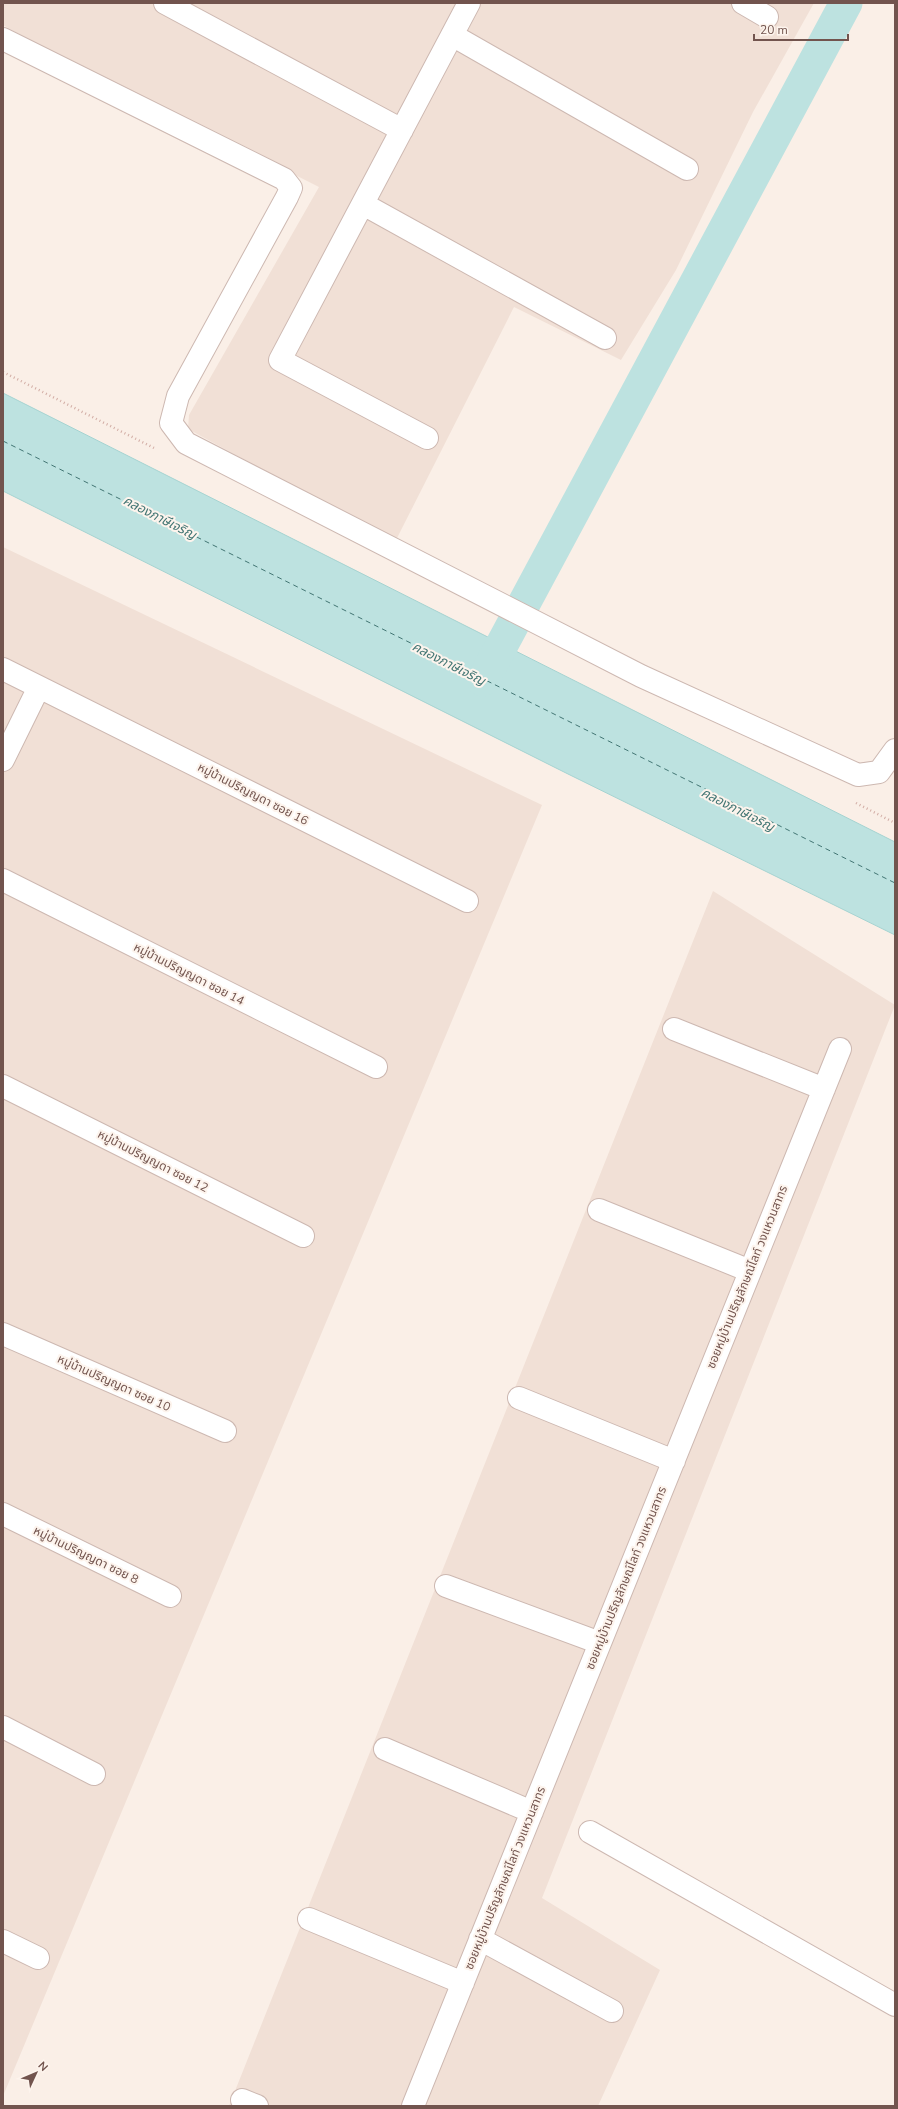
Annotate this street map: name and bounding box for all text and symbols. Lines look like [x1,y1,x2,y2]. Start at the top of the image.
scale bar [754,16,848,42]
text: 20 m [760,22,788,38]
water label: คลองภาษีเจริญ [120,492,200,545]
water label: คลองภาษีเจริญ [409,638,489,691]
street label: หมู่บ้านปริญญดา ซอย 16 [195,759,311,829]
water label: คลองภาษีเจริญ [698,784,778,837]
street label: หมู่บ้านปริญญดา ซอย 14 [131,939,247,1009]
street label: หมู่บ้านปริญญดา ซอย 12 [95,1126,211,1196]
street label: ซอยหมู่บ้านปริญลักษณ์ไลท์ วงแหวนสาทร [703,1183,791,1371]
street label: หมู่บ้านปริญญดา ซอย 10 [55,1351,173,1415]
street label: ซอยหมู่บ้านปริญลักษณ์ไลท์ วงแหวนสาทร [582,1484,670,1672]
street label: หมู่บ้านปริญญดา ซอย 8 [31,1523,141,1587]
street label: ซอยหมู่บ้านปริญลักษณ์ไลท์ วงแหวนสาทร [461,1784,549,1972]
north arrow [16,2053,56,2093]
text: N [35,2058,51,2075]

